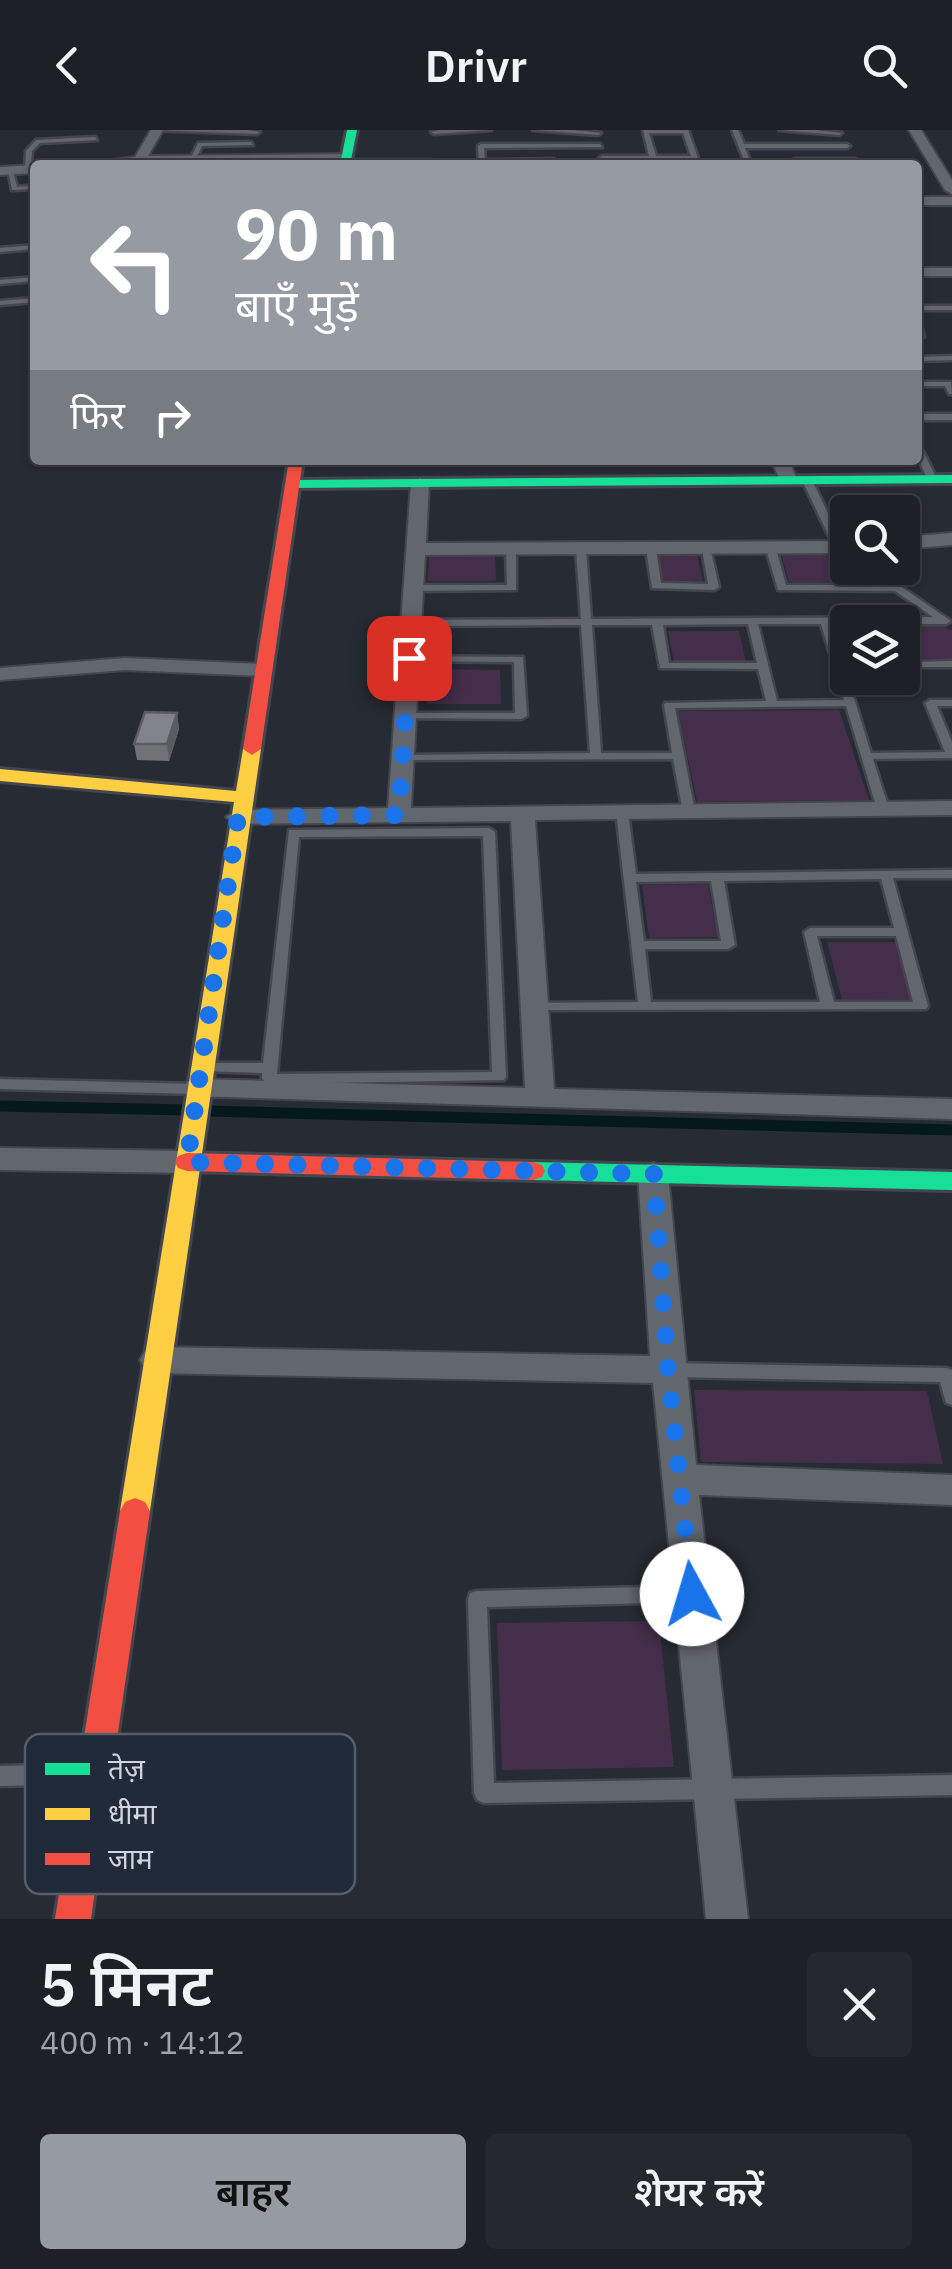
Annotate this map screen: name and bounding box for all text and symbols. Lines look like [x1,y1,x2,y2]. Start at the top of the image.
text: Drivr [425,36,527,94]
icon: back [40,38,95,93]
icon: search [857,38,912,93]
text: 90 m [235,188,398,279]
icon: left [70,200,200,330]
text: बाएँ मुड़ें [235,276,359,334]
text: फिर [70,390,125,439]
icon: right [145,390,200,445]
map controls [830,495,920,695]
button: search [830,495,920,585]
button: layers [830,605,920,695]
pin [367,616,452,701]
icon: arrive [382,631,437,686]
position arrow [640,1542,744,1646]
legend [25,1734,355,1894]
text: तेज़ [108,1750,146,1787]
text: धीमा [108,1795,157,1832]
text: जाम [108,1840,154,1877]
text: 5 मिनट [40,1944,212,2023]
button: close [807,1952,912,2057]
text: 400 m · 14:12 [40,2021,245,2063]
button: बाहर [40,2134,466,2249]
button: शेयर करें [486,2134,912,2249]

